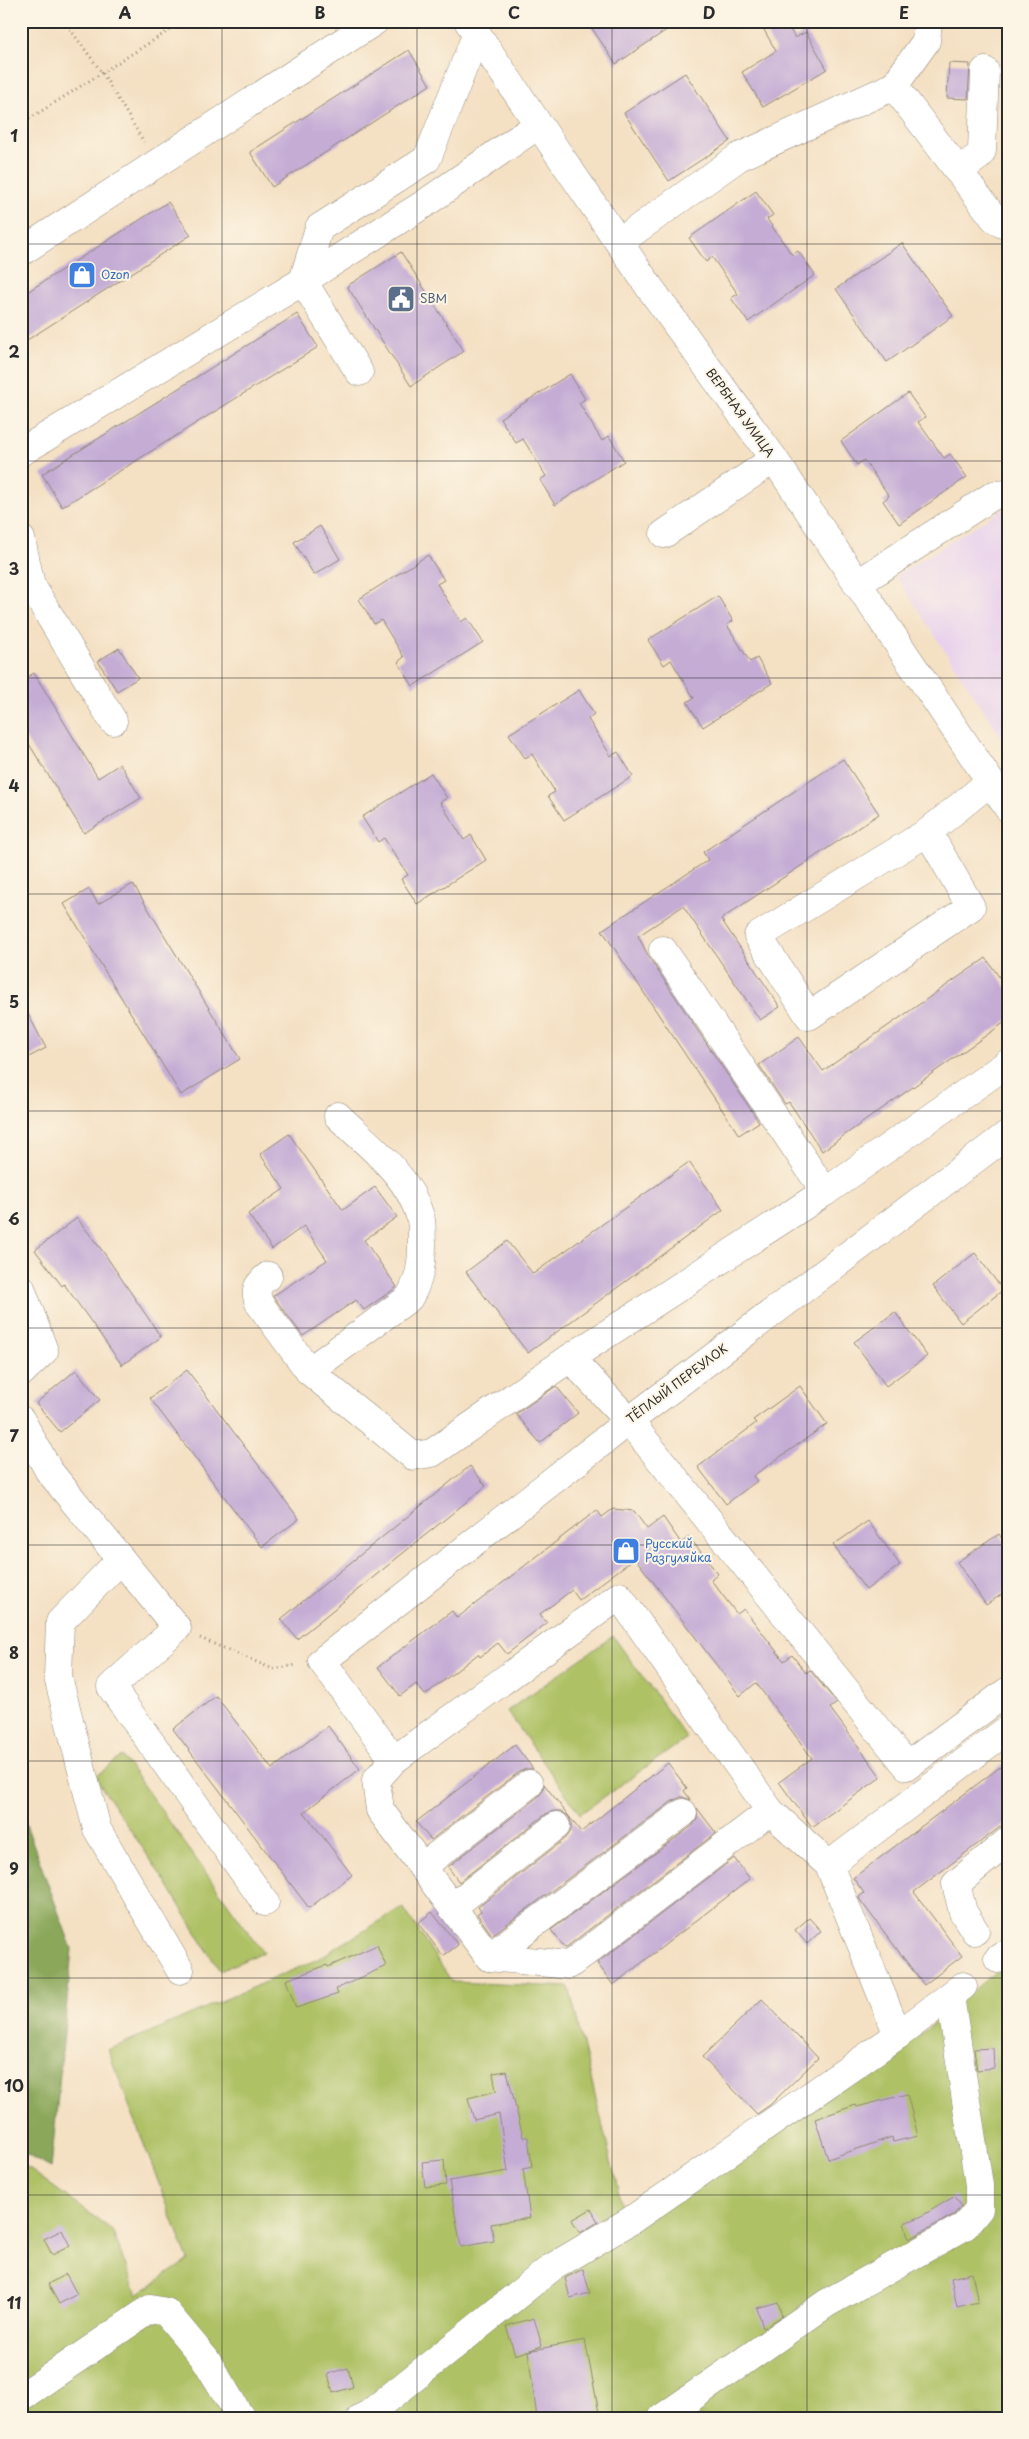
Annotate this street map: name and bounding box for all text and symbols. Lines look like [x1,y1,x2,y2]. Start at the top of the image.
text: A [119,0,132,24]
text: B [315,0,326,24]
text: C [508,0,520,24]
text: D [703,0,715,24]
text: E [899,0,909,24]
text: 1 [10,123,18,147]
shop icon: Ozon [67,260,97,290]
place label: Ozon [101,265,130,283]
public building icon: SBM [386,284,416,314]
place label: SBM [420,289,447,307]
text: 2 [8,339,20,363]
street label: ВЕРБНАЯ УЛИЦА [702,364,779,461]
text: 3 [9,556,19,580]
text: 4 [9,773,20,797]
text: 5 [9,989,19,1013]
text: 6 [8,1206,20,1230]
street label: ТЁПЛЫЙ ПЕРЕУЛОК [622,1339,731,1427]
text: 7 [9,1423,19,1447]
place label: Русский Разгуляйка [645,1534,712,1566]
shop icon: Русский Разгуляйка [611,1536,641,1566]
text: 8 [9,1640,19,1664]
text: 9 [9,1856,19,1880]
text: 10 [4,2073,24,2097]
text: 11 [7,2290,21,2314]

